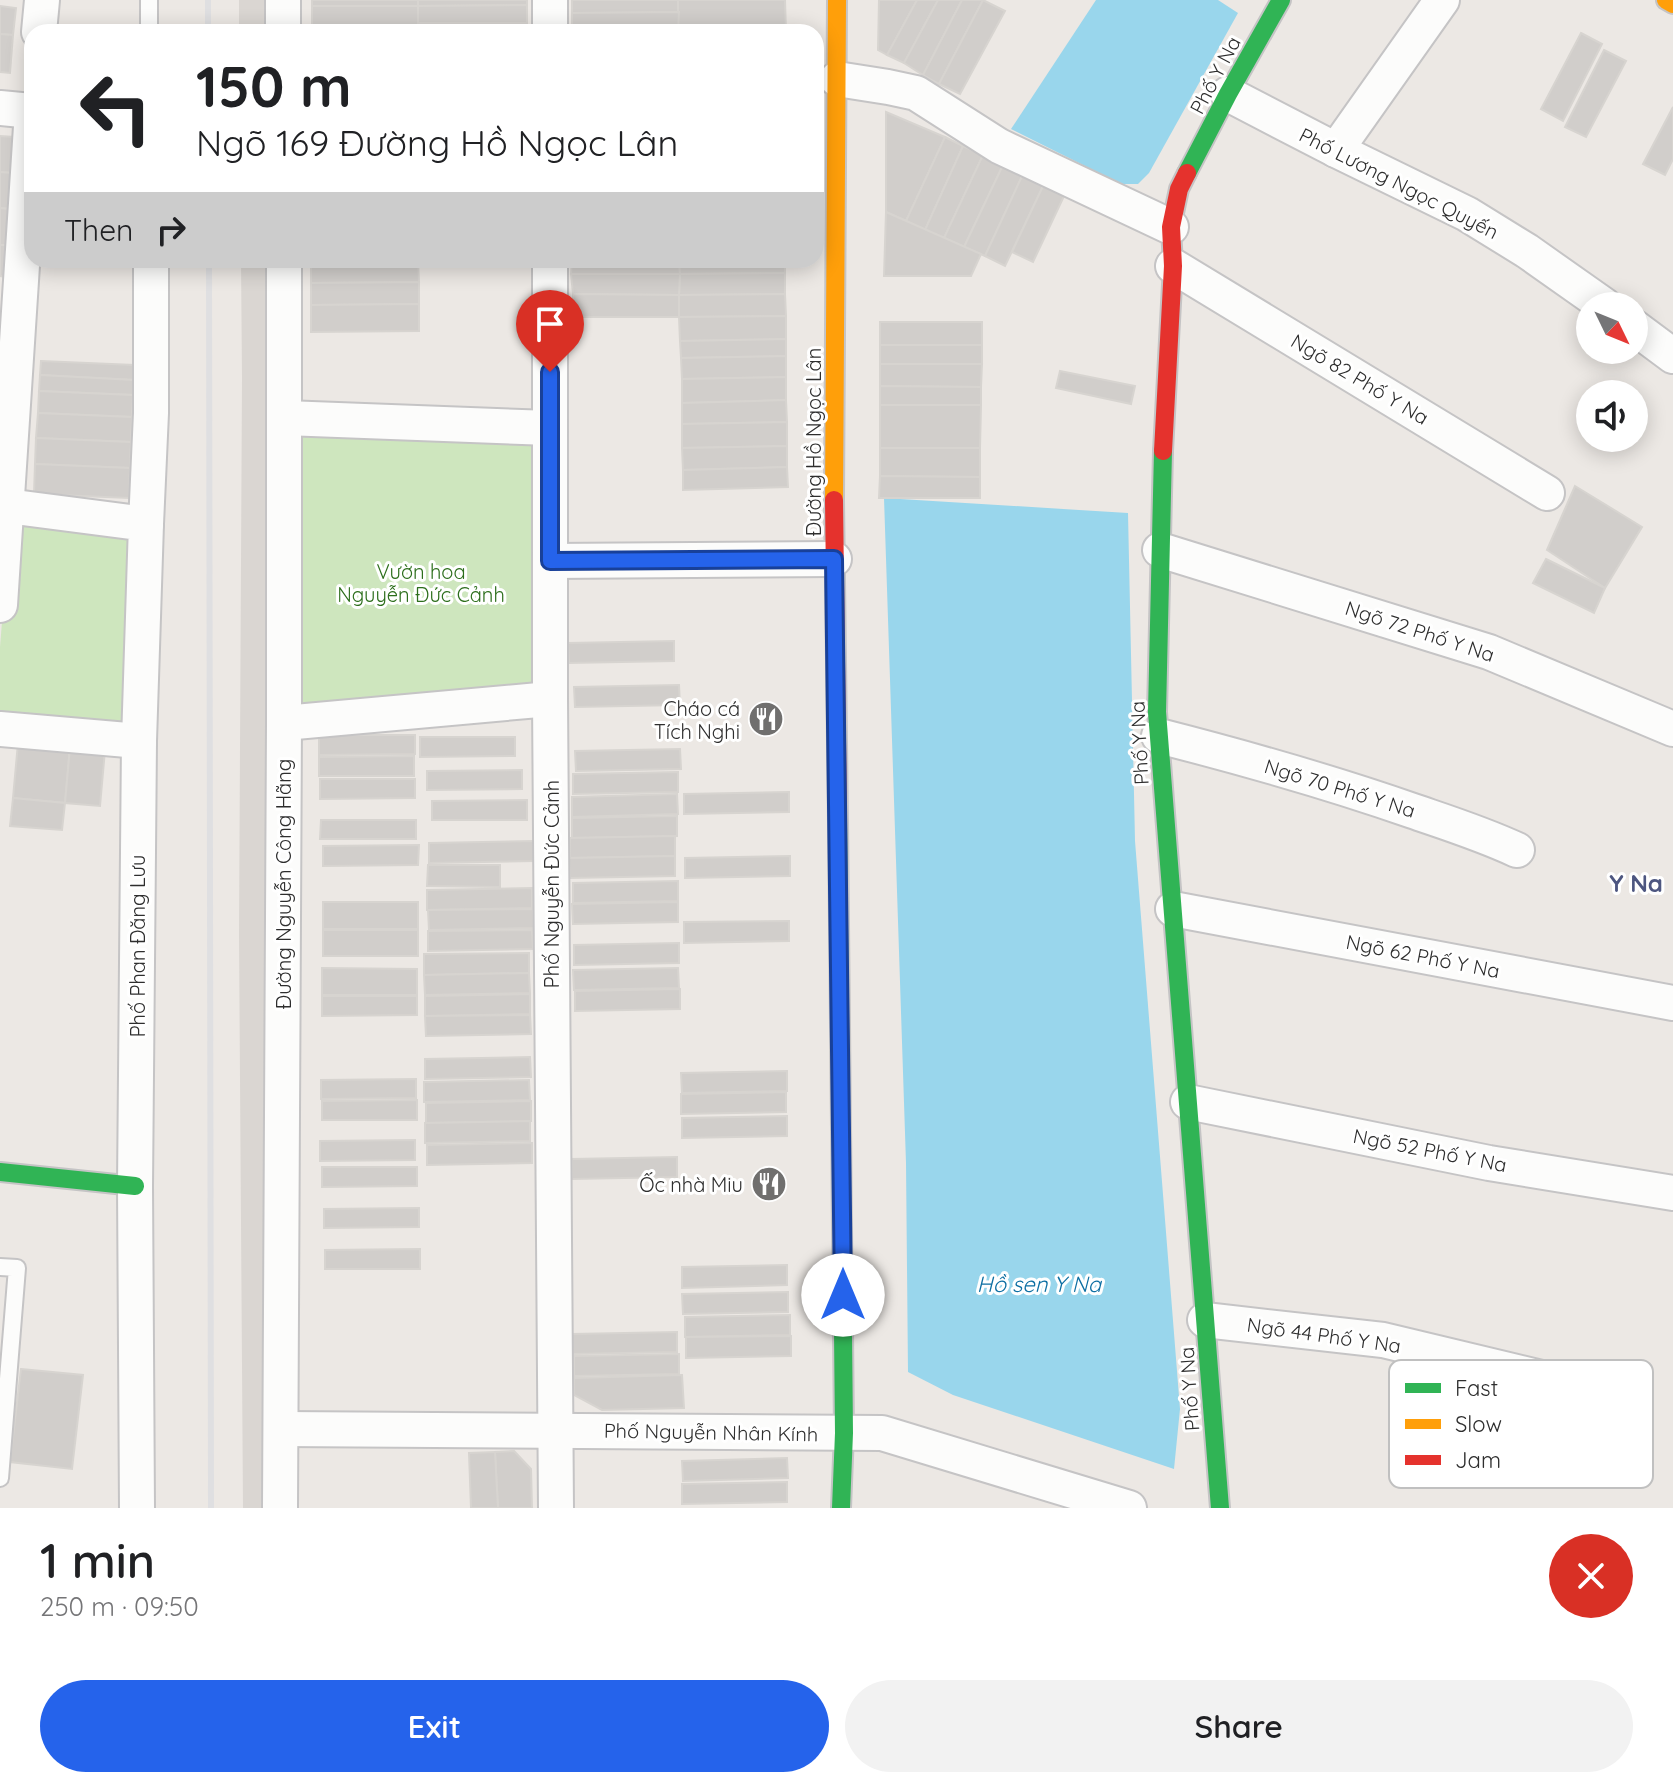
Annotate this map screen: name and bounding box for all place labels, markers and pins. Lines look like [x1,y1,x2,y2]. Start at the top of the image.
pin [516,290,584,372]
place label: Cháo cá Tích Nghi [654,696,740,744]
restaurant icon: Cháo cá Tích Nghi [747,700,785,738]
restaurant icon: Ốc nhà Miu [750,1165,788,1203]
place label: Ốc nhà Miu [639,1172,743,1197]

